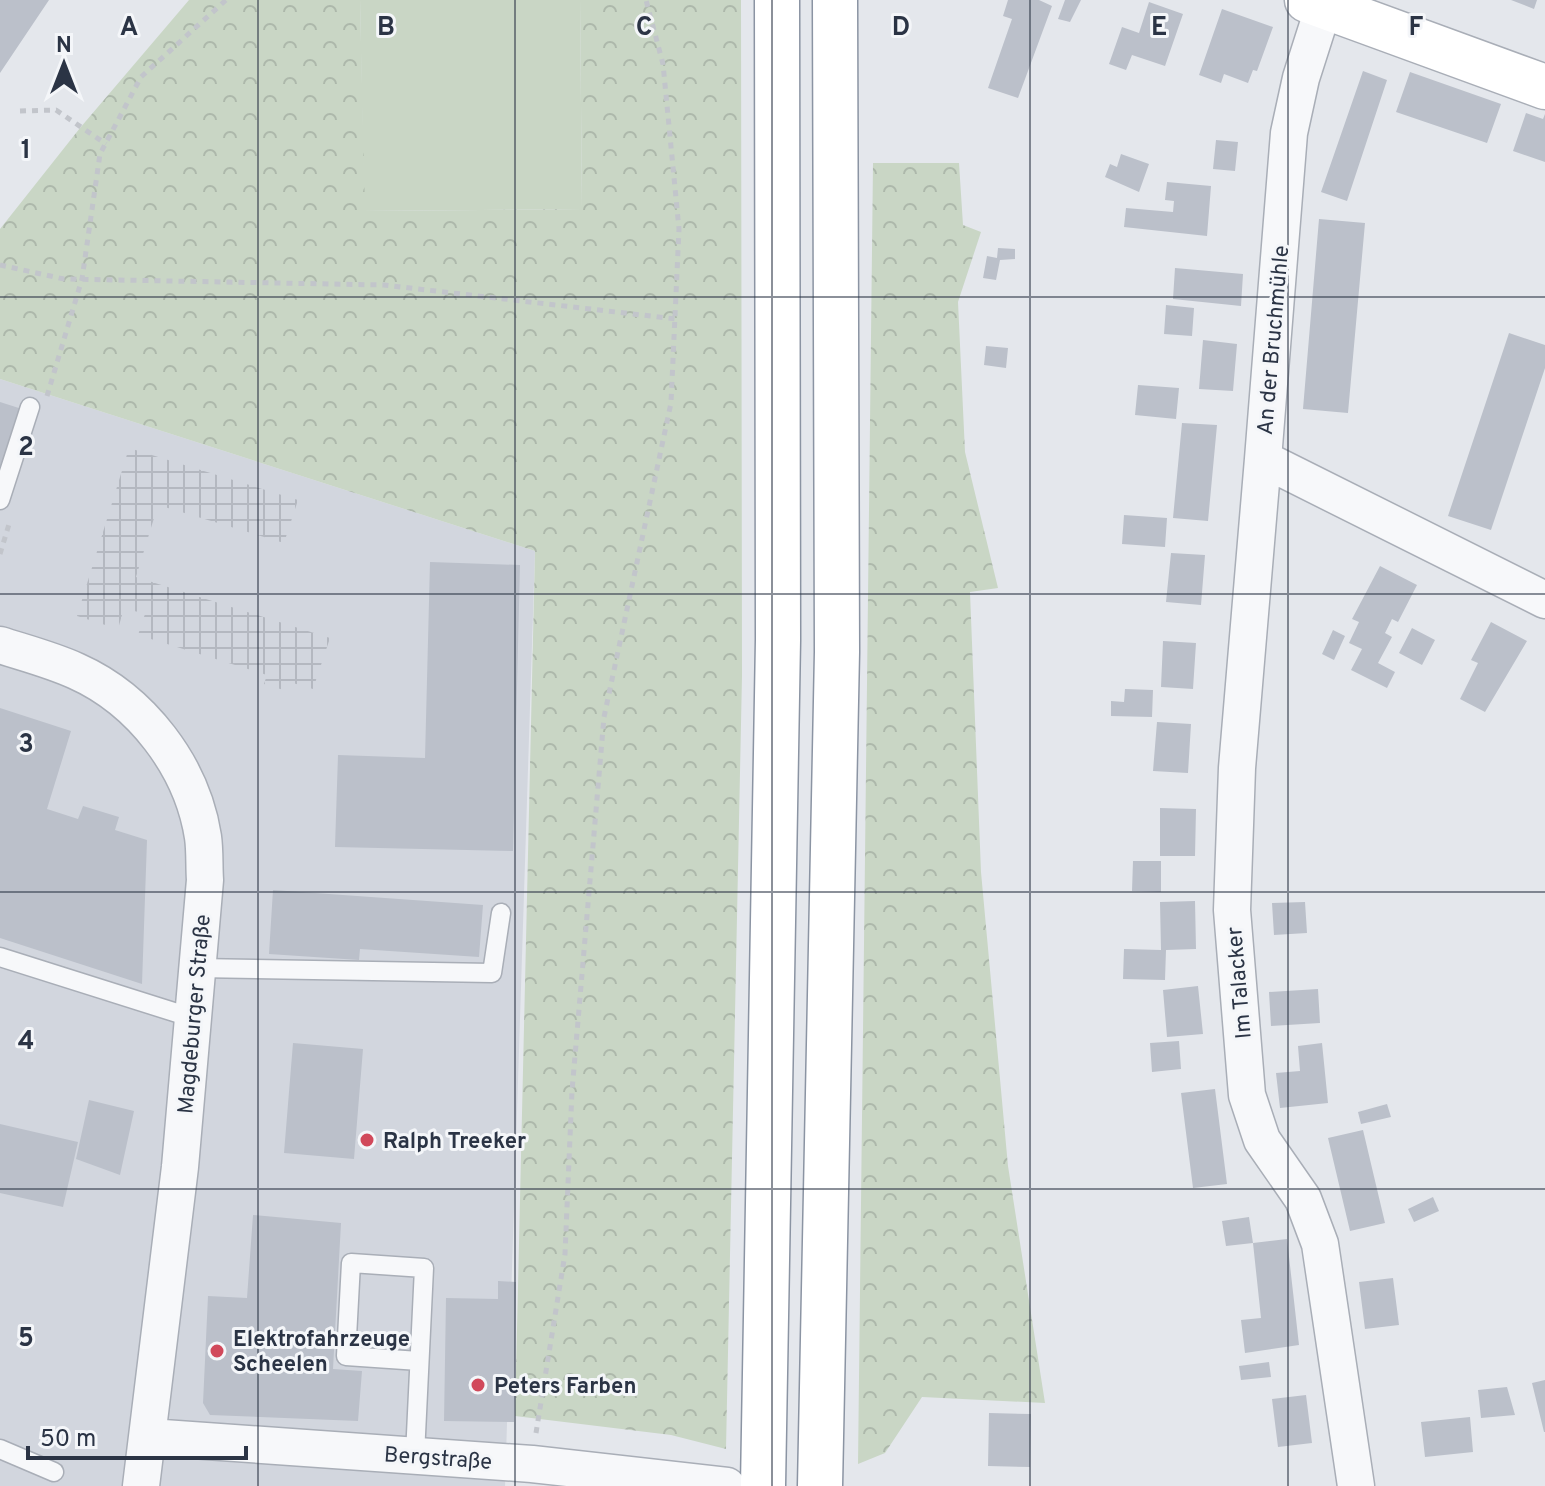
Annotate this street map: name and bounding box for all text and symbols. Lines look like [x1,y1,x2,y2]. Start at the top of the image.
text: A [120,12,138,45]
text: B [377,12,395,45]
text: C [636,12,652,45]
text: D [892,12,910,45]
text: E [1151,12,1167,45]
text: F [1409,12,1424,45]
north arrow [24,24,104,104]
text: N [56,33,72,60]
text: 1 [21,135,31,168]
street label: An der Bruchmühle [1253,244,1296,436]
text: 2 [18,432,34,465]
text: 3 [18,729,34,762]
street label: Magdeburger Straße [173,913,218,1115]
street label: Im Talacker [1222,925,1259,1040]
text: 4 [18,1026,34,1059]
place label: Ralph Treeker [383,1129,526,1156]
marker: Ralph Treeker [358,1131,376,1149]
text: 5 [18,1323,34,1356]
place label: Elektrofahrzeuge Scheelen [233,1327,410,1379]
marker: Elektrofahrzeuge Scheelen [208,1342,226,1360]
place label: Peters Farben [494,1374,636,1401]
marker: Peters Farben [469,1376,487,1394]
scale bar [28,1410,246,1460]
text: 50 m [40,1425,96,1455]
street label: Bergstraße [383,1442,493,1477]

